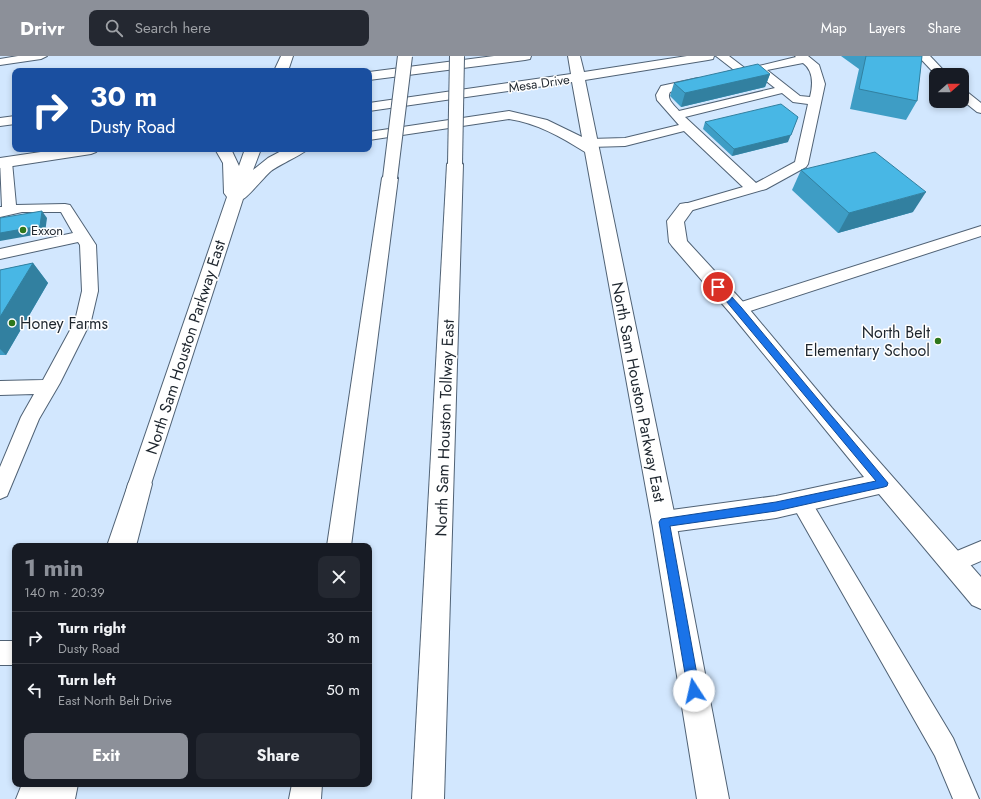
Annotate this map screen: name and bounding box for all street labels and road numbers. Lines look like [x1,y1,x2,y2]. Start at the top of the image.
street label: Mesa Drive [507,70,571,97]
street label: North Sam Houston Parkway East [140,237,231,457]
street label: North Sam Houston Parkway East [606,280,671,504]
street label: North Sam Houston Tollway East [429,319,460,537]

